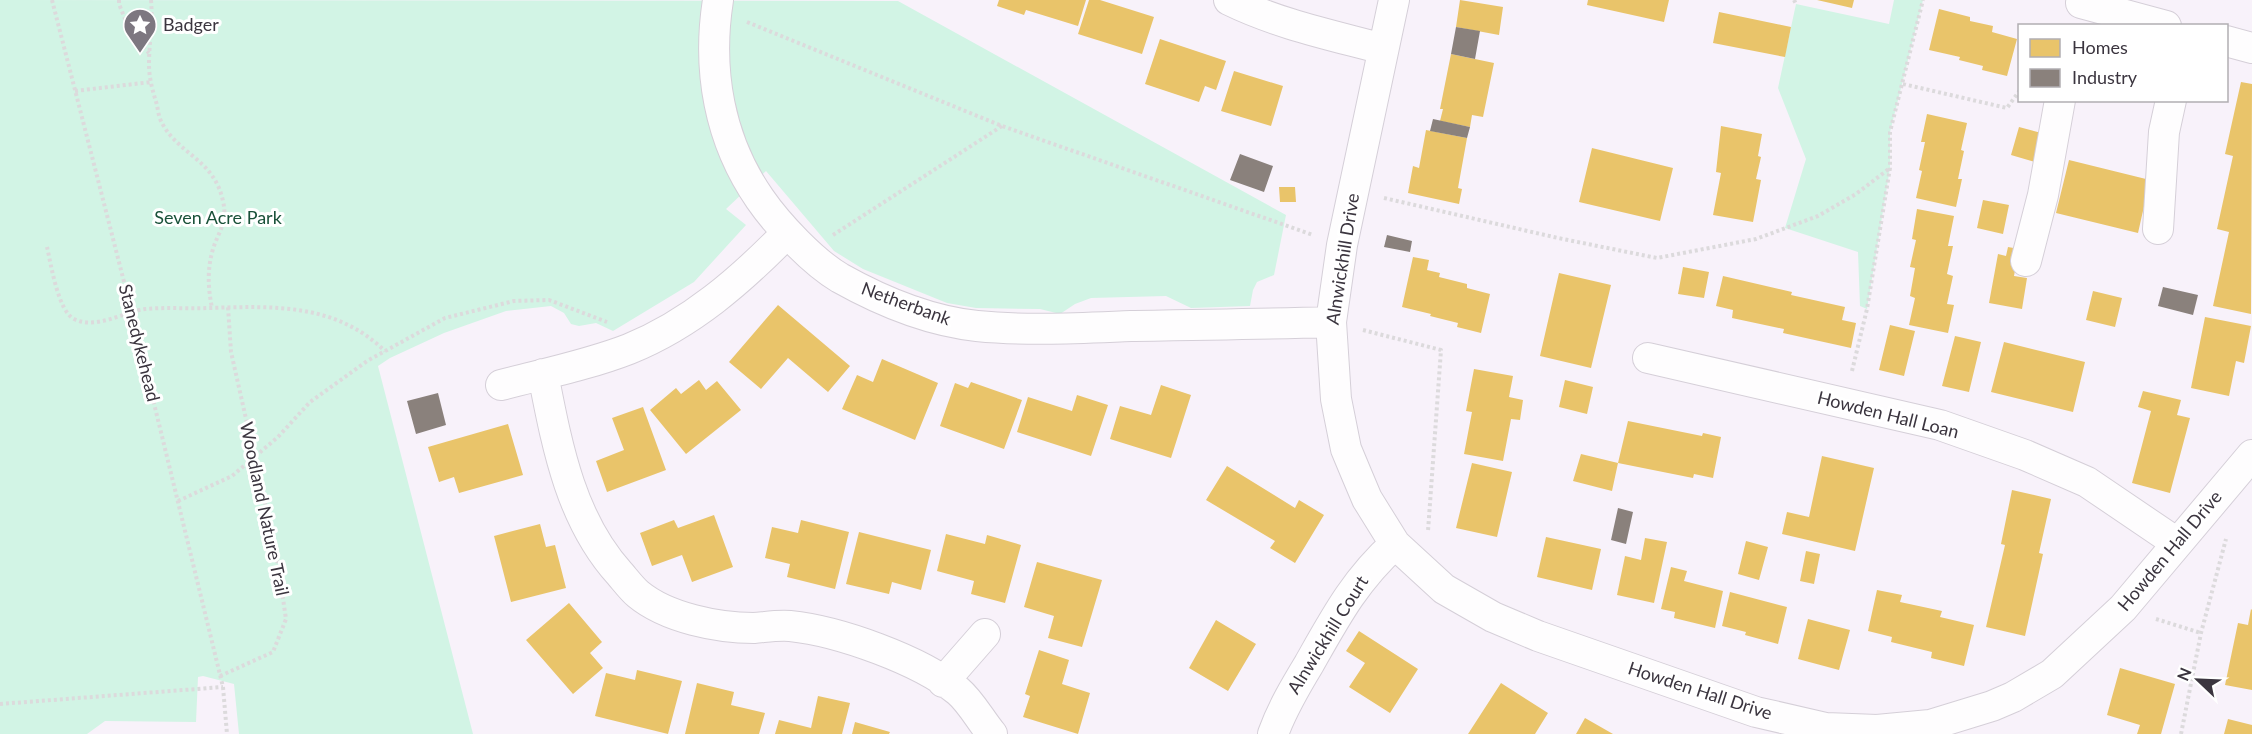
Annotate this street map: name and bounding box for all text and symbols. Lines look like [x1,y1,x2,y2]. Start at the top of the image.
place icon: Badger [122,7,158,54]
place label: Badger [163,13,219,35]
legend [2018,24,2228,102]
text: Homes [2072,36,2128,58]
text: Industry [2072,66,2138,88]
street label: Alnwickhill Drive [1321,191,1363,326]
park label: Seven Acre Park [154,206,283,228]
street label: Netherbank [859,277,955,330]
street label: Stanedykehead [115,282,165,404]
street label: Howden Hall Loan [1815,386,1961,442]
street label: Woodland Nature Trail [236,420,294,598]
street label: Howden Hall Drive [2113,486,2226,615]
street label: Alnwickhill Court [1282,571,1373,698]
north arrow [2168,650,2228,710]
street label: Howden Hall Drive [1625,656,1775,724]
text: N [2173,665,2195,683]

